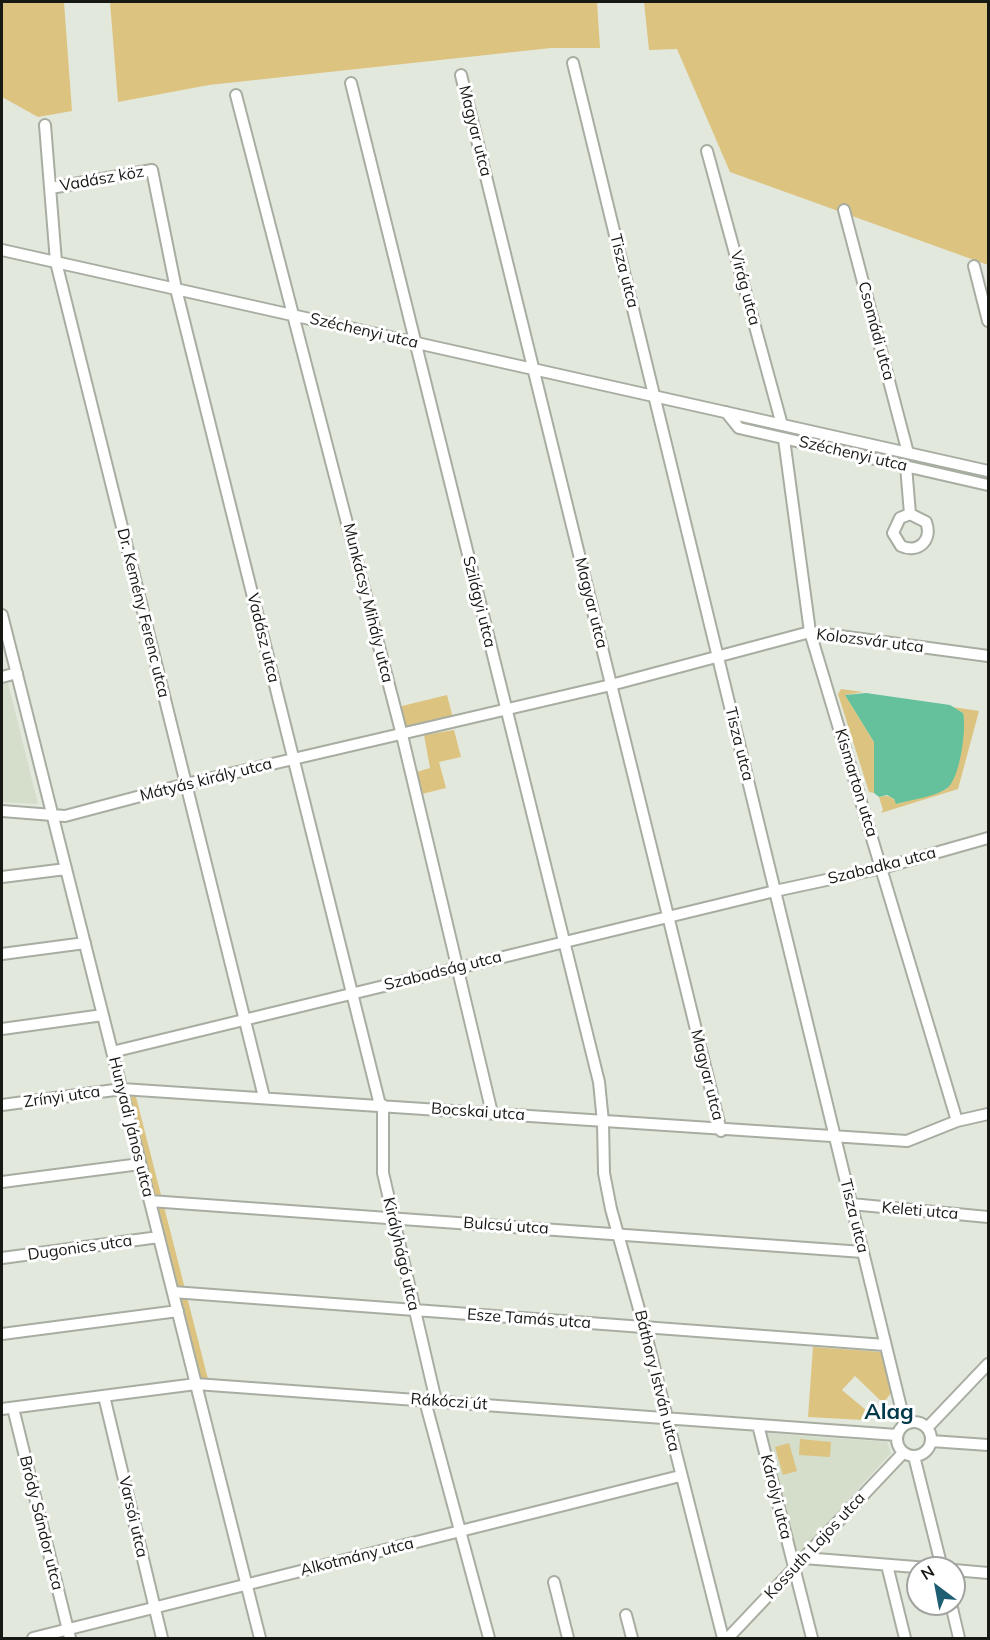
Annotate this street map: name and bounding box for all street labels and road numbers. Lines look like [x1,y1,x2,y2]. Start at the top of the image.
street label: Magyar utca [454,84,496,178]
street label: Vadász köz [59,162,145,196]
street label: Tisza utca [606,232,642,310]
street label: Virág utca [726,249,764,327]
street label: Csomádi utca [854,280,898,382]
street label: Széchenyi utca [308,309,420,353]
street label: Széchenyi utca [797,432,909,476]
street label: Munkácsy Mihály utca [339,521,397,685]
street label: Dr. Kemény Ferenc utca [113,526,173,700]
street label: Szilágyi utca [458,554,500,650]
street label: Magyar utca [570,556,612,650]
street label: Vadász utca [243,591,283,685]
street label: Kolozsvár utca [815,625,925,657]
street label: Tisza utca [721,705,757,783]
street label: Kismarton utca [830,727,882,839]
street label: Mátyás király utca [138,754,274,806]
street label: Szabadka utca [826,843,938,889]
street label: Szabadság utca [382,947,504,995]
street label: Magyar utca [686,1028,728,1122]
street label: Hunyadi János utca [104,1055,158,1199]
street label: Zrínyi utca [22,1082,102,1112]
street label: Bocskai utca [431,1099,525,1125]
street label: Tisza utca [836,1177,872,1255]
street label: Királyhágó utca [379,1195,423,1313]
street label: Keleti utca [881,1198,959,1224]
street label: Bulcsú utca [463,1213,549,1239]
street label: Dugonics utca [26,1231,134,1265]
street label: Esze Tamás utca [466,1305,592,1333]
street label: Báthory István utca [630,1308,684,1454]
street label: Rákóczi út [410,1390,488,1414]
street label: Károlyi utca [756,1452,796,1542]
street label: Bródy Sándor utca [15,1454,67,1592]
street label: Varsói utca [114,1474,152,1560]
street label: Kossuth Lajos utca [761,1489,869,1603]
street label: Alkotmány utca [298,1534,416,1580]

